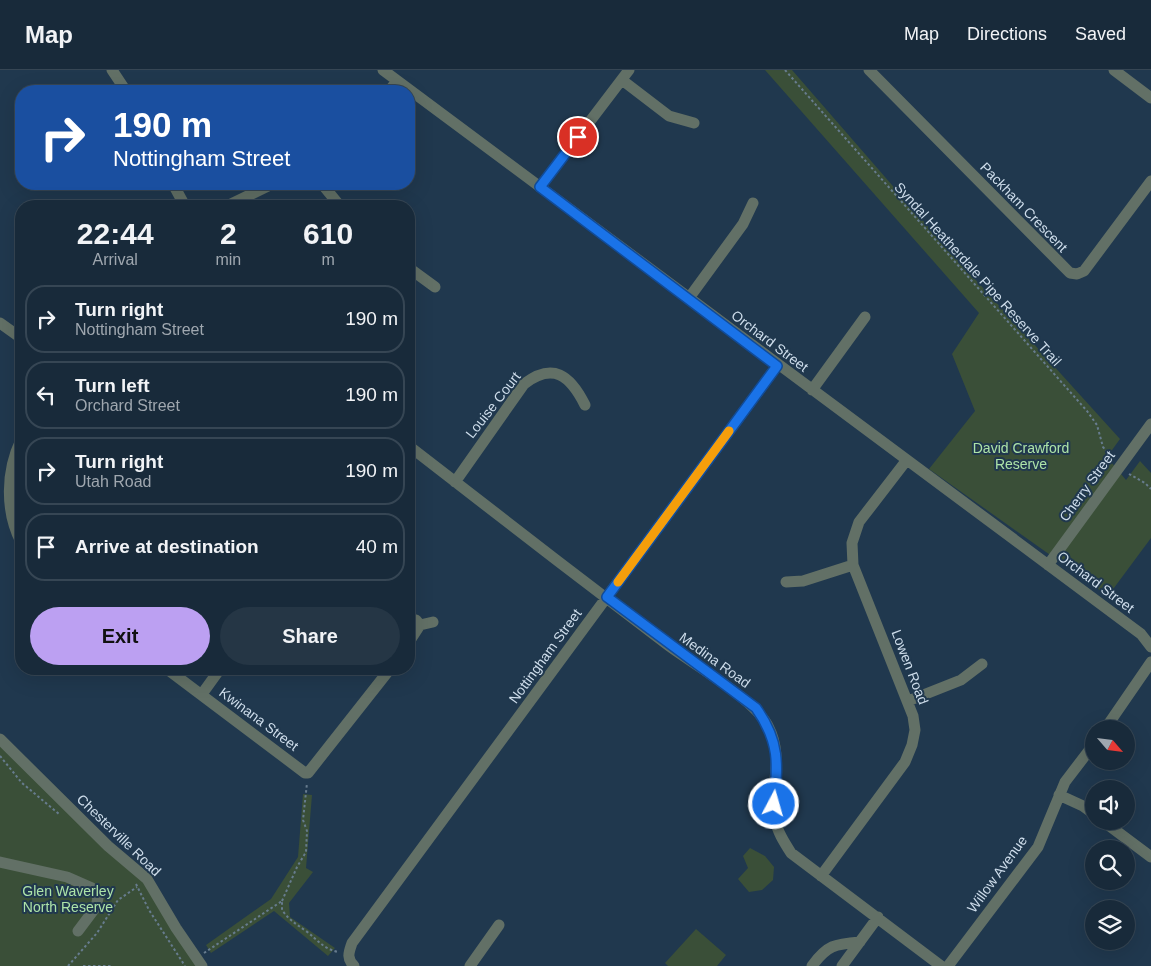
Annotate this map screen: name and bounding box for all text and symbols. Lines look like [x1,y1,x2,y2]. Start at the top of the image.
text: Map [25,21,73,48]
text: Map [904,24,939,44]
text: Directions [967,24,1047,44]
text: Saved [1075,24,1126,44]
icon: right [30,105,95,170]
text: 190 m [113,105,212,144]
pin [557,116,599,158]
icon: arrive [564,123,592,151]
text: Nottingham Street [113,146,290,171]
street label: Packham Crescent [977,159,1071,255]
street label: Syndal Heatherdale Pipe Reserve Trail [891,179,1065,369]
text: 22:44 [77,217,154,250]
text: 2 [220,217,237,250]
text: 610 [303,217,353,250]
text: Arrival [93,251,138,268]
text: min [215,251,241,268]
text: m [321,251,335,268]
text: Turn right [75,299,163,320]
icon: right [32,305,60,333]
street label: Orchard Street [729,307,812,375]
text: 190 m [345,308,398,329]
text: Nottingham Street [75,321,204,338]
street label: Louise Court [462,369,524,441]
text: Turn left [75,375,150,396]
icon: left [32,381,60,409]
text: 190 m [345,384,398,405]
text: Orchard Street [75,397,180,414]
park label: David Crawford Reserve [973,440,1069,472]
street label: Cherry Street [1056,448,1118,524]
text: Turn right [75,451,163,472]
icon: right [32,457,60,485]
text: 190 m [345,460,398,481]
text: Utah Road [75,473,152,490]
icon: arrive [32,533,60,561]
text: Arrive at destination [75,536,259,557]
text: 40 m [356,536,398,557]
street label: Orchard Street [1055,548,1138,616]
street label: Nottingham Street [505,606,585,706]
button: Exit [30,607,210,665]
button: Share [220,607,400,665]
street label: Lowen Road [888,627,932,707]
street label: Medina Road [677,629,753,691]
street label: Kwinana Street [216,684,302,754]
north arrow [1085,720,1135,770]
map controls [1085,720,1135,950]
position arrow [747,777,799,829]
button: sound [1085,780,1135,830]
street label: Chesterville Road [74,791,164,879]
street label: Willow Avenue [964,832,1030,915]
button: search [1085,840,1135,890]
park label: Glen Waverley North Reserve [22,883,114,915]
button: layers [1085,900,1135,950]

